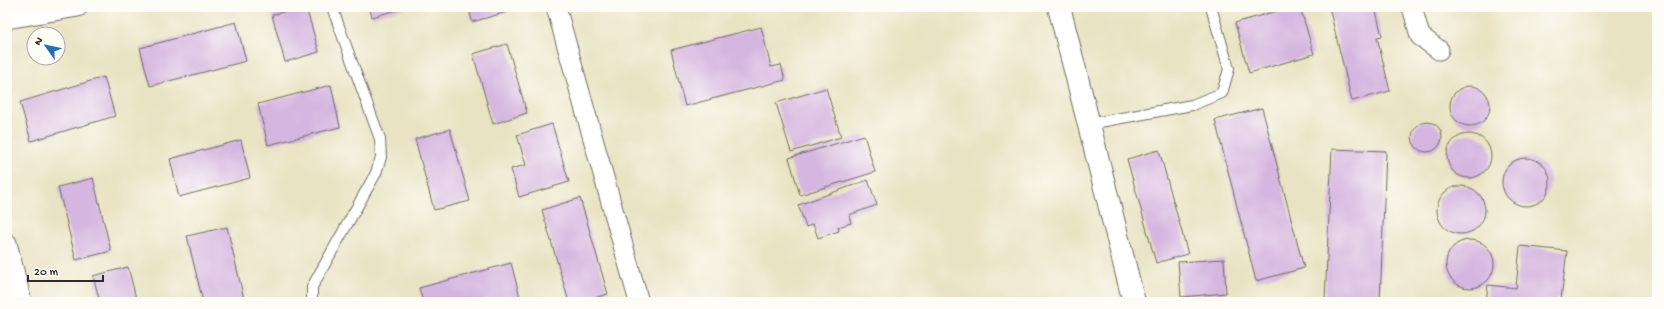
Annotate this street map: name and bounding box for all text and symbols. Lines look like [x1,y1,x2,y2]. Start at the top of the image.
north arrow [26,26,66,66]
text: N [32,35,46,48]
scale bar [28,257,103,283]
text: 20 m [34,266,59,280]

